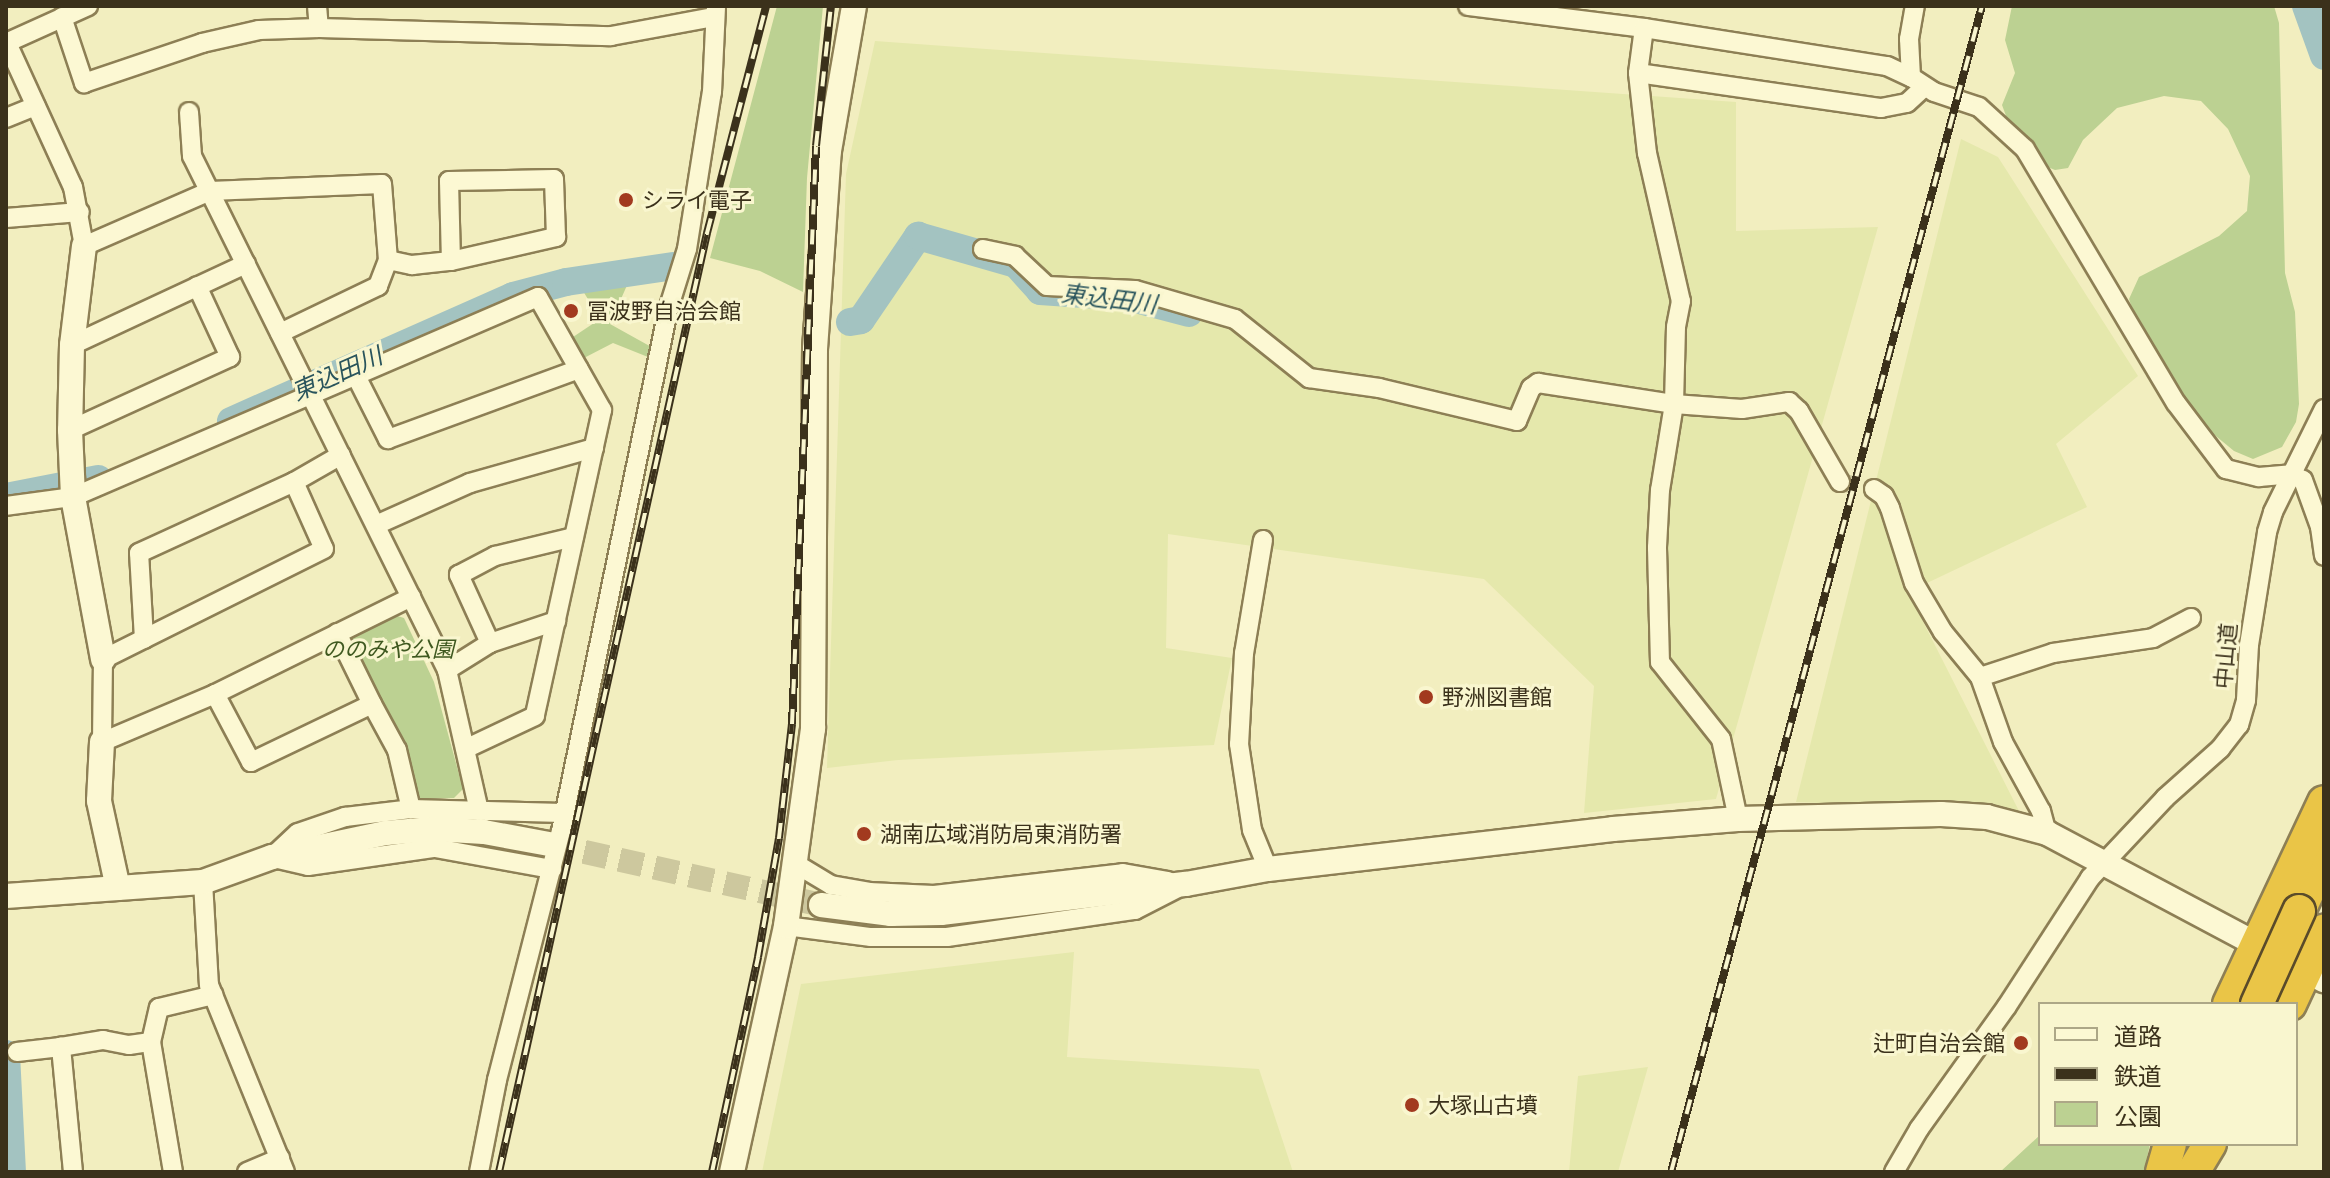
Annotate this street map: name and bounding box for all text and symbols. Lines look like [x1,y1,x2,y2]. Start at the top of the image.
place label: シライ電子 [642,187,752,213]
marker: シライ電子 [617,191,635,209]
water label: 東込田川 [1060,279,1158,319]
place label: 冨波野自治会館 [587,298,741,324]
marker: 冨波野自治会館 [562,302,580,320]
water label: 東込田川 [287,341,387,407]
street label: 中山道 [2209,622,2241,690]
park label: ののみや公園 [322,636,454,662]
place label: 野洲図書館 [1442,684,1552,710]
marker: 野洲図書館 [1417,688,1435,706]
place label: 湖南広域消防局東消防署 [880,821,1122,847]
marker: 湖南広域消防局東消防署 [855,825,873,843]
legend [2038,1002,2298,1146]
text: 道路 [2114,1020,2162,1052]
place label: 辻町自治会館 [1873,1030,2005,1056]
marker: 辻町自治会館 [2012,1034,2030,1052]
text: 鉄道 [2114,1060,2162,1092]
place label: 大塚山古墳 [1428,1092,1538,1118]
marker: 大塚山古墳 [1403,1096,1421,1114]
text: 公園 [2114,1100,2162,1132]

